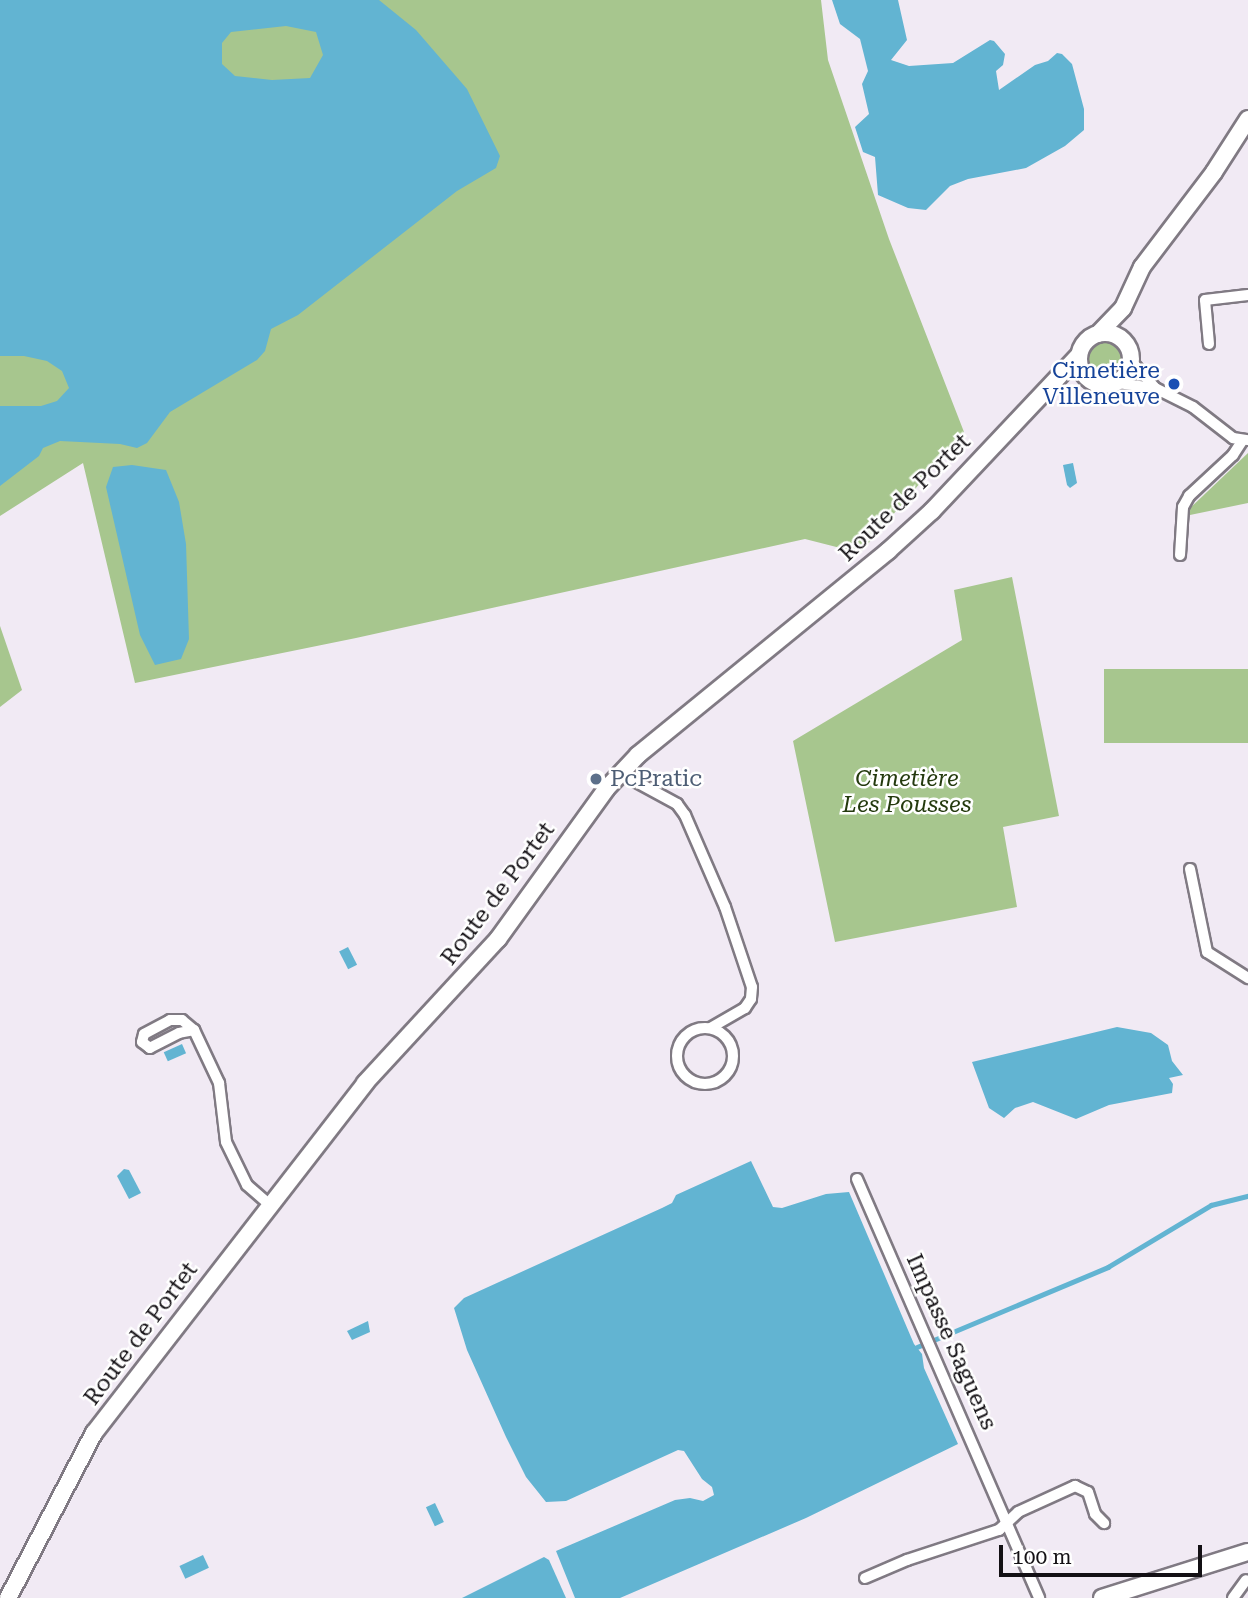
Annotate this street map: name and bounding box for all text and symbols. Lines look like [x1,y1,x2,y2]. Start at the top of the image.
place label: Cimetière Villeneuve [1042,357,1160,411]
marker: Cimetière Villeneuve [1166,376,1182,392]
street label: Route de Portet [834,428,976,568]
place label: PcPratic [610,765,702,793]
park label: Cimetière Les Pousses [843,765,971,819]
marker: PcPratic [588,771,604,787]
street label: Route de Portet [435,817,561,971]
street label: Impasse Saguens [900,1250,1002,1434]
street label: Route de Portet [78,1257,204,1411]
scale bar [1003,1532,1206,1576]
text: 100 m [1012,1545,1072,1569]

